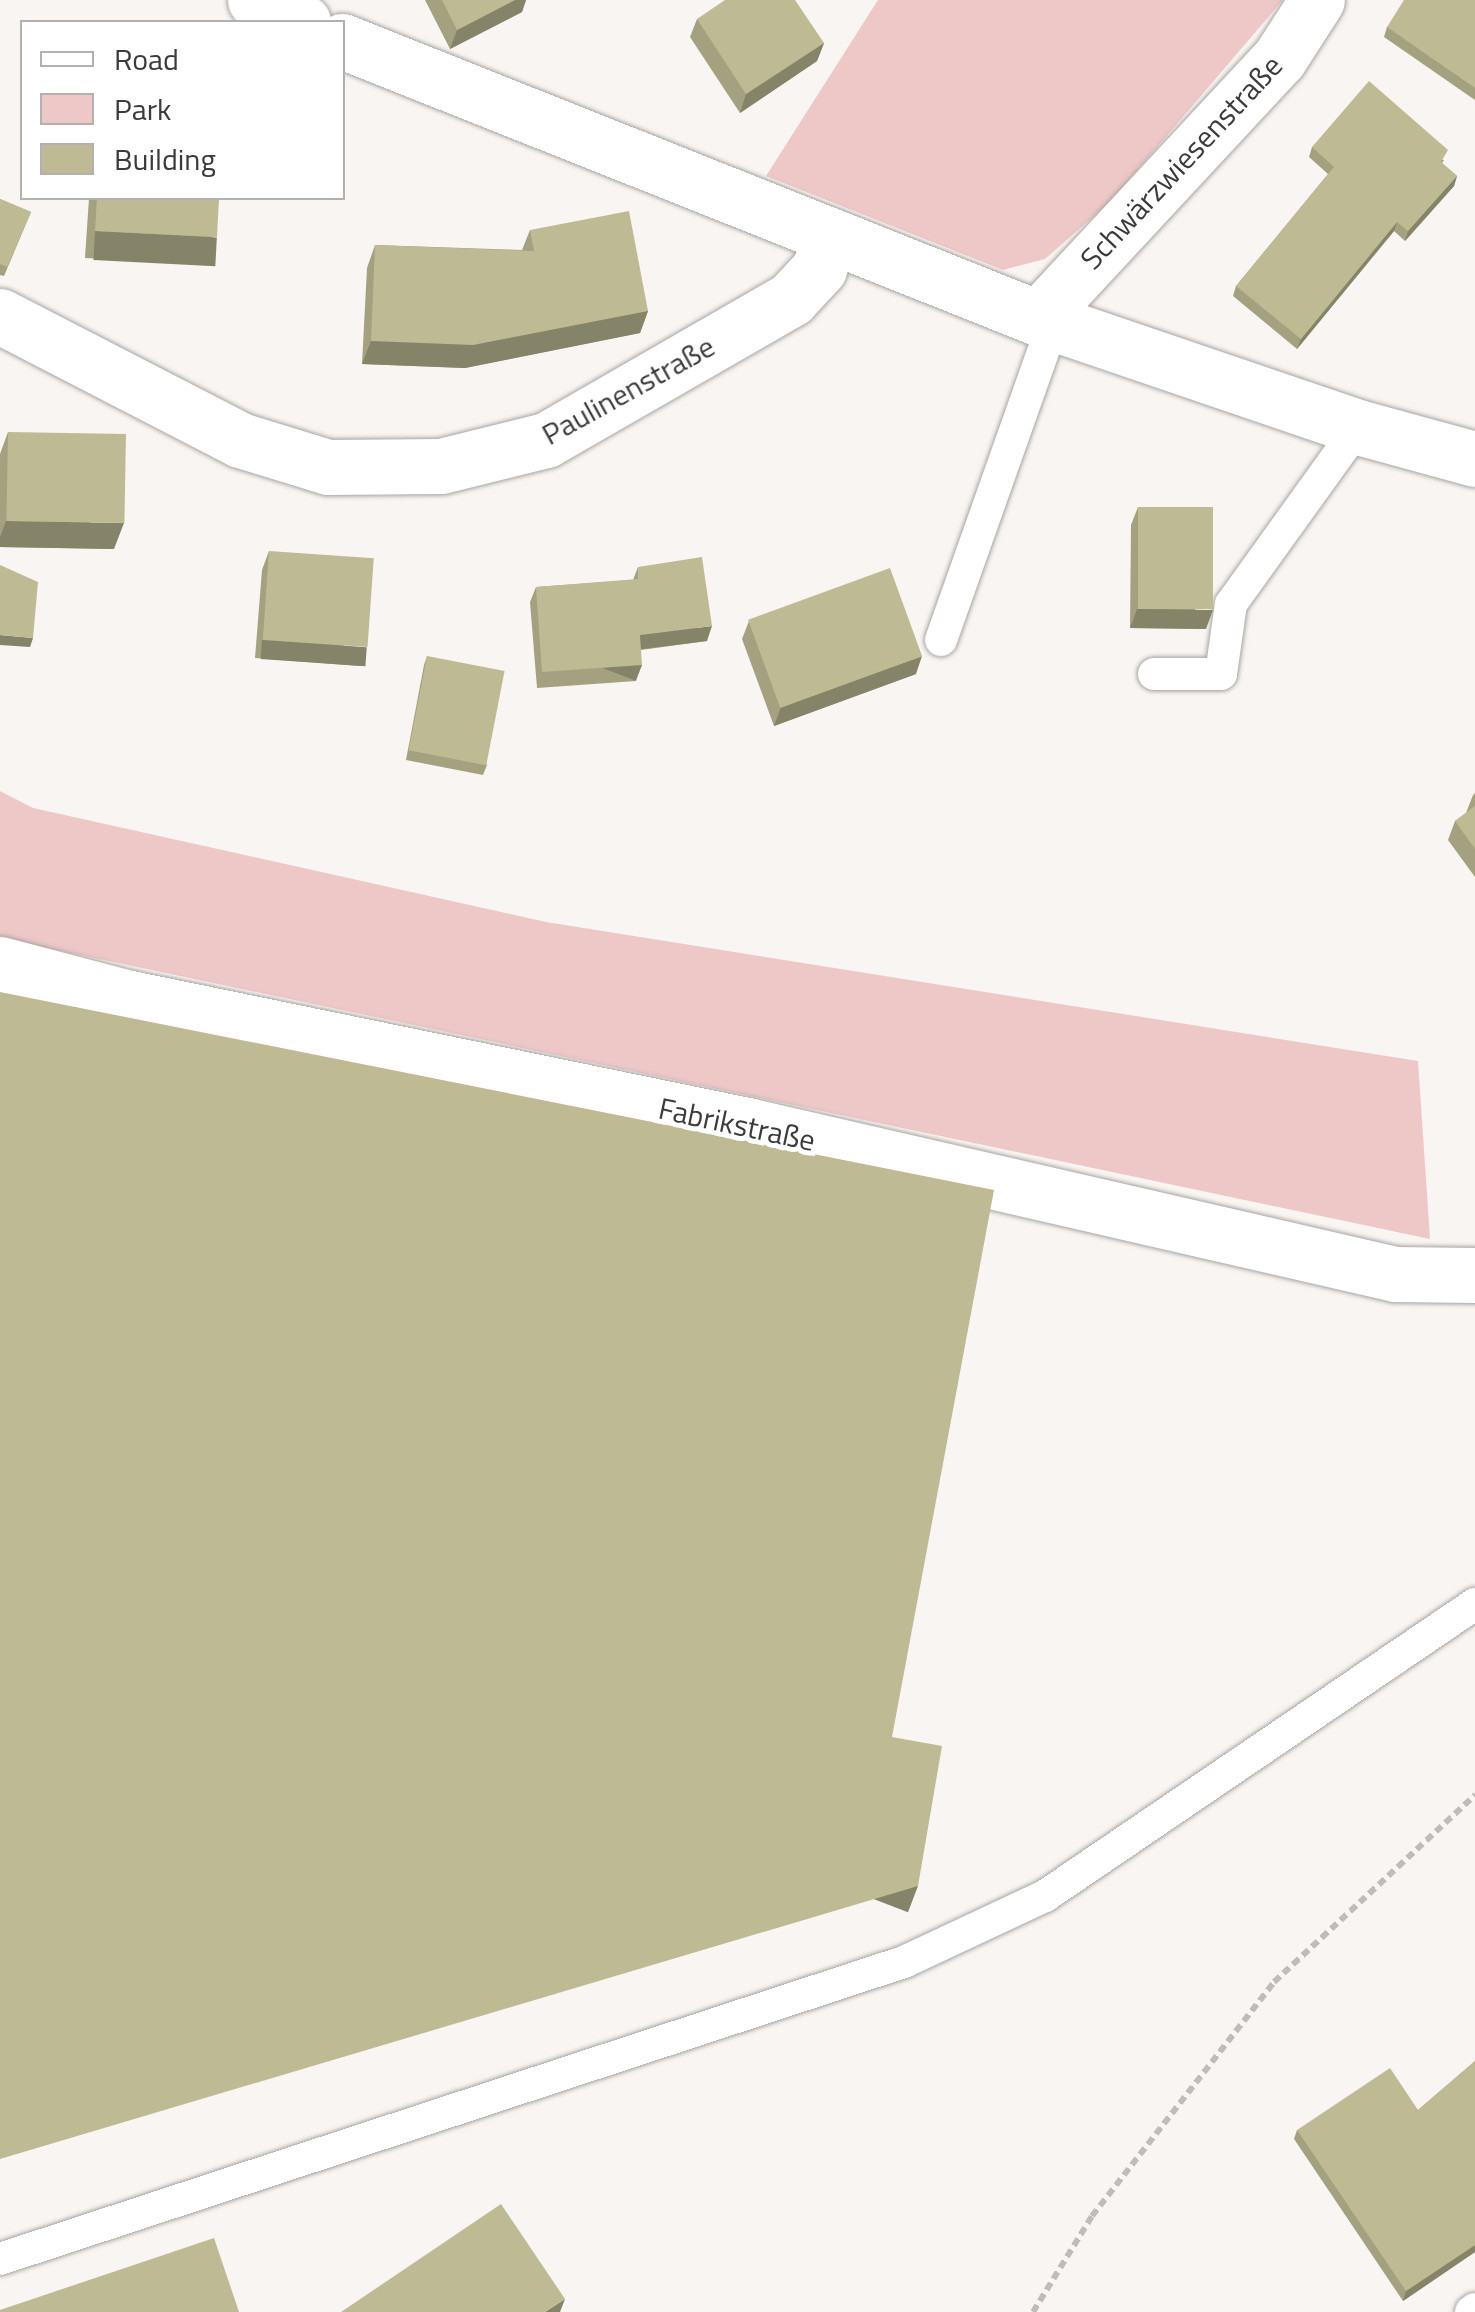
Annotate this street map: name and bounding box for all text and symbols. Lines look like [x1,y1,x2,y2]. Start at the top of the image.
legend [20,20,345,200]
text: Road [114,36,179,82]
street label: Schwärzwiesenstraße [1073,48,1289,276]
text: Park [114,86,171,132]
text: Building [114,136,216,182]
street label: Paulinenstraße [535,328,721,452]
street label: Fabrikstraße [655,1090,819,1158]

